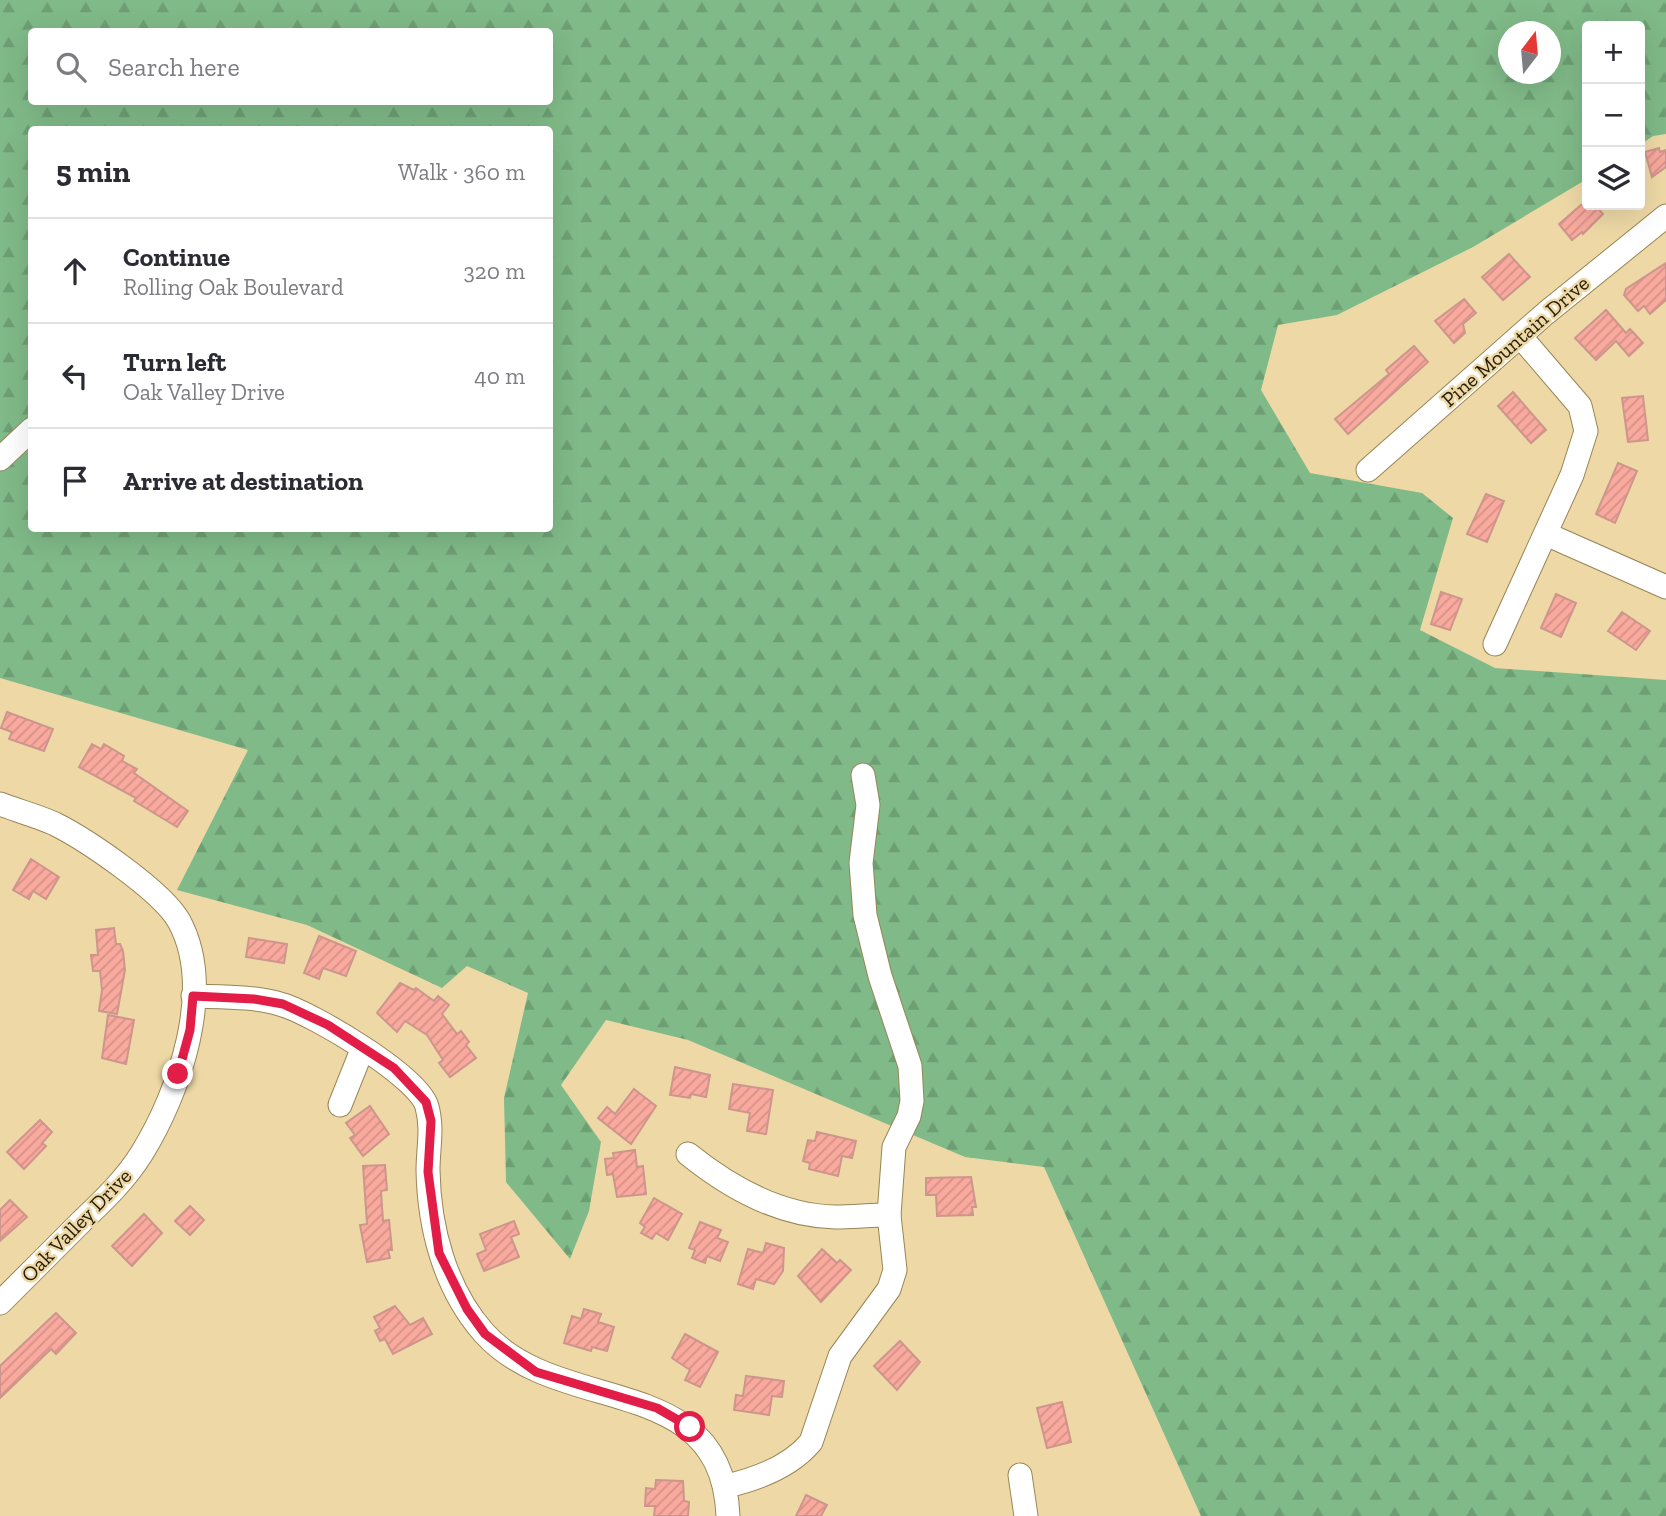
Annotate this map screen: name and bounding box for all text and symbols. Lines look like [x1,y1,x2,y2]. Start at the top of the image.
north arrow [1498,21,1561,84]
map controls [1582,21,1645,210]
button: + [1582,21,1645,84]
search box [28,28,553,105]
icon: search [52,48,90,86]
text: Search here [108,51,240,83]
button: − [1582,84,1645,147]
button: layers [1582,147,1645,210]
text: 5 min [56,154,130,190]
text: Walk · 360 m [398,158,525,186]
text: Continue [123,241,230,273]
icon: ahead [56,252,94,290]
text: 320 m [464,257,525,285]
street label: Pine Mountain Drive [1436,270,1594,412]
text: Rolling Oak Boulevard [123,273,344,301]
text: Turn left [123,346,226,378]
icon: left [56,357,94,395]
text: 40 m [474,362,525,390]
text: Oak Valley Drive [123,378,285,406]
icon: arrive [56,462,94,500]
text: Arrive at destination [123,465,363,497]
route end [162,1058,193,1089]
street label: Oak Valley Drive [16,1163,136,1287]
route start [674,1411,705,1442]

